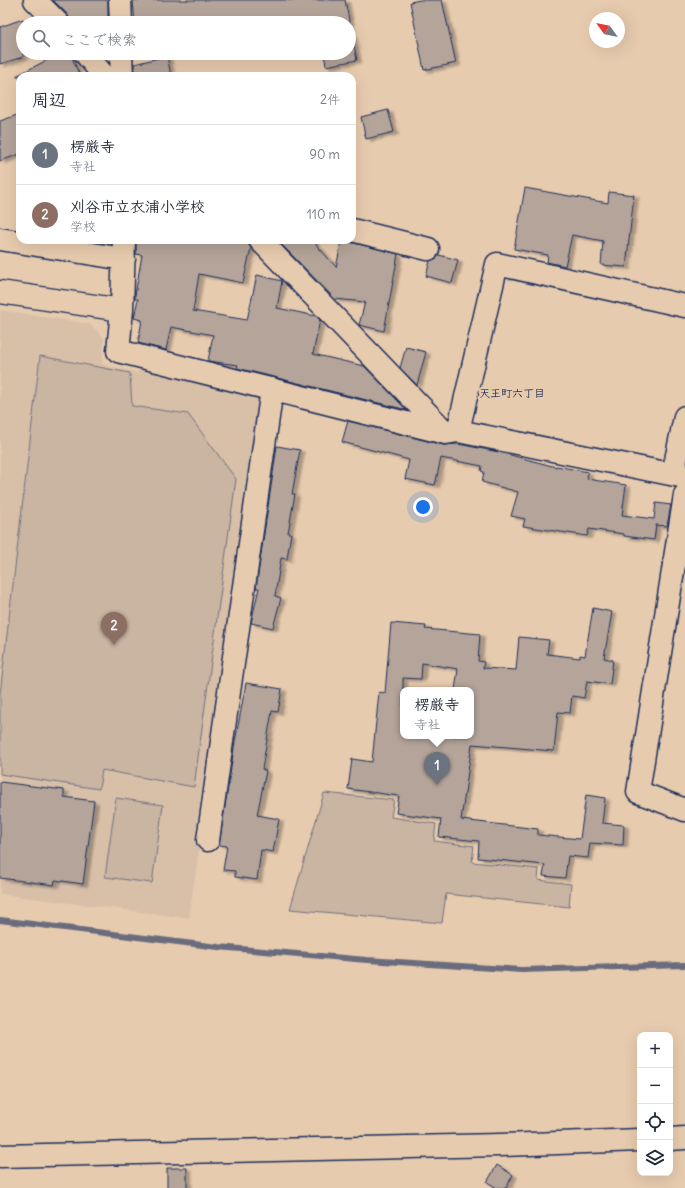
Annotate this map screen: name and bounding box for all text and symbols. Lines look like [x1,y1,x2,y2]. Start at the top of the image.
north arrow [589,12,625,48]
search box [16,16,356,60]
icon: search [30,27,52,49]
text: ここで検索 [62,30,137,49]
text: 周辺 [32,89,66,111]
text: 2件 [320,91,340,108]
text: 楞厳寺 [70,137,115,156]
text: 1 [42,146,48,163]
text: 90 m [309,146,340,163]
text: 寺社 [70,158,96,175]
text: 刈谷市立衣浦小学校 [70,197,205,216]
text: 2 [41,206,49,223]
text: 110 m [307,206,340,223]
text: 学校 [70,218,96,235]
district label: 天王町六丁目 [479,386,545,400]
your location [413,497,433,517]
pin: 2 [101,612,127,645]
popup [400,687,474,739]
text: 楞厳寺 [414,695,460,714]
text: 寺社 [414,716,441,733]
pin: 1 [424,752,450,785]
map controls [637,1032,673,1176]
button: + [637,1032,673,1068]
button: − [637,1068,673,1104]
button: locate [637,1104,673,1140]
button: layers [637,1140,673,1176]

